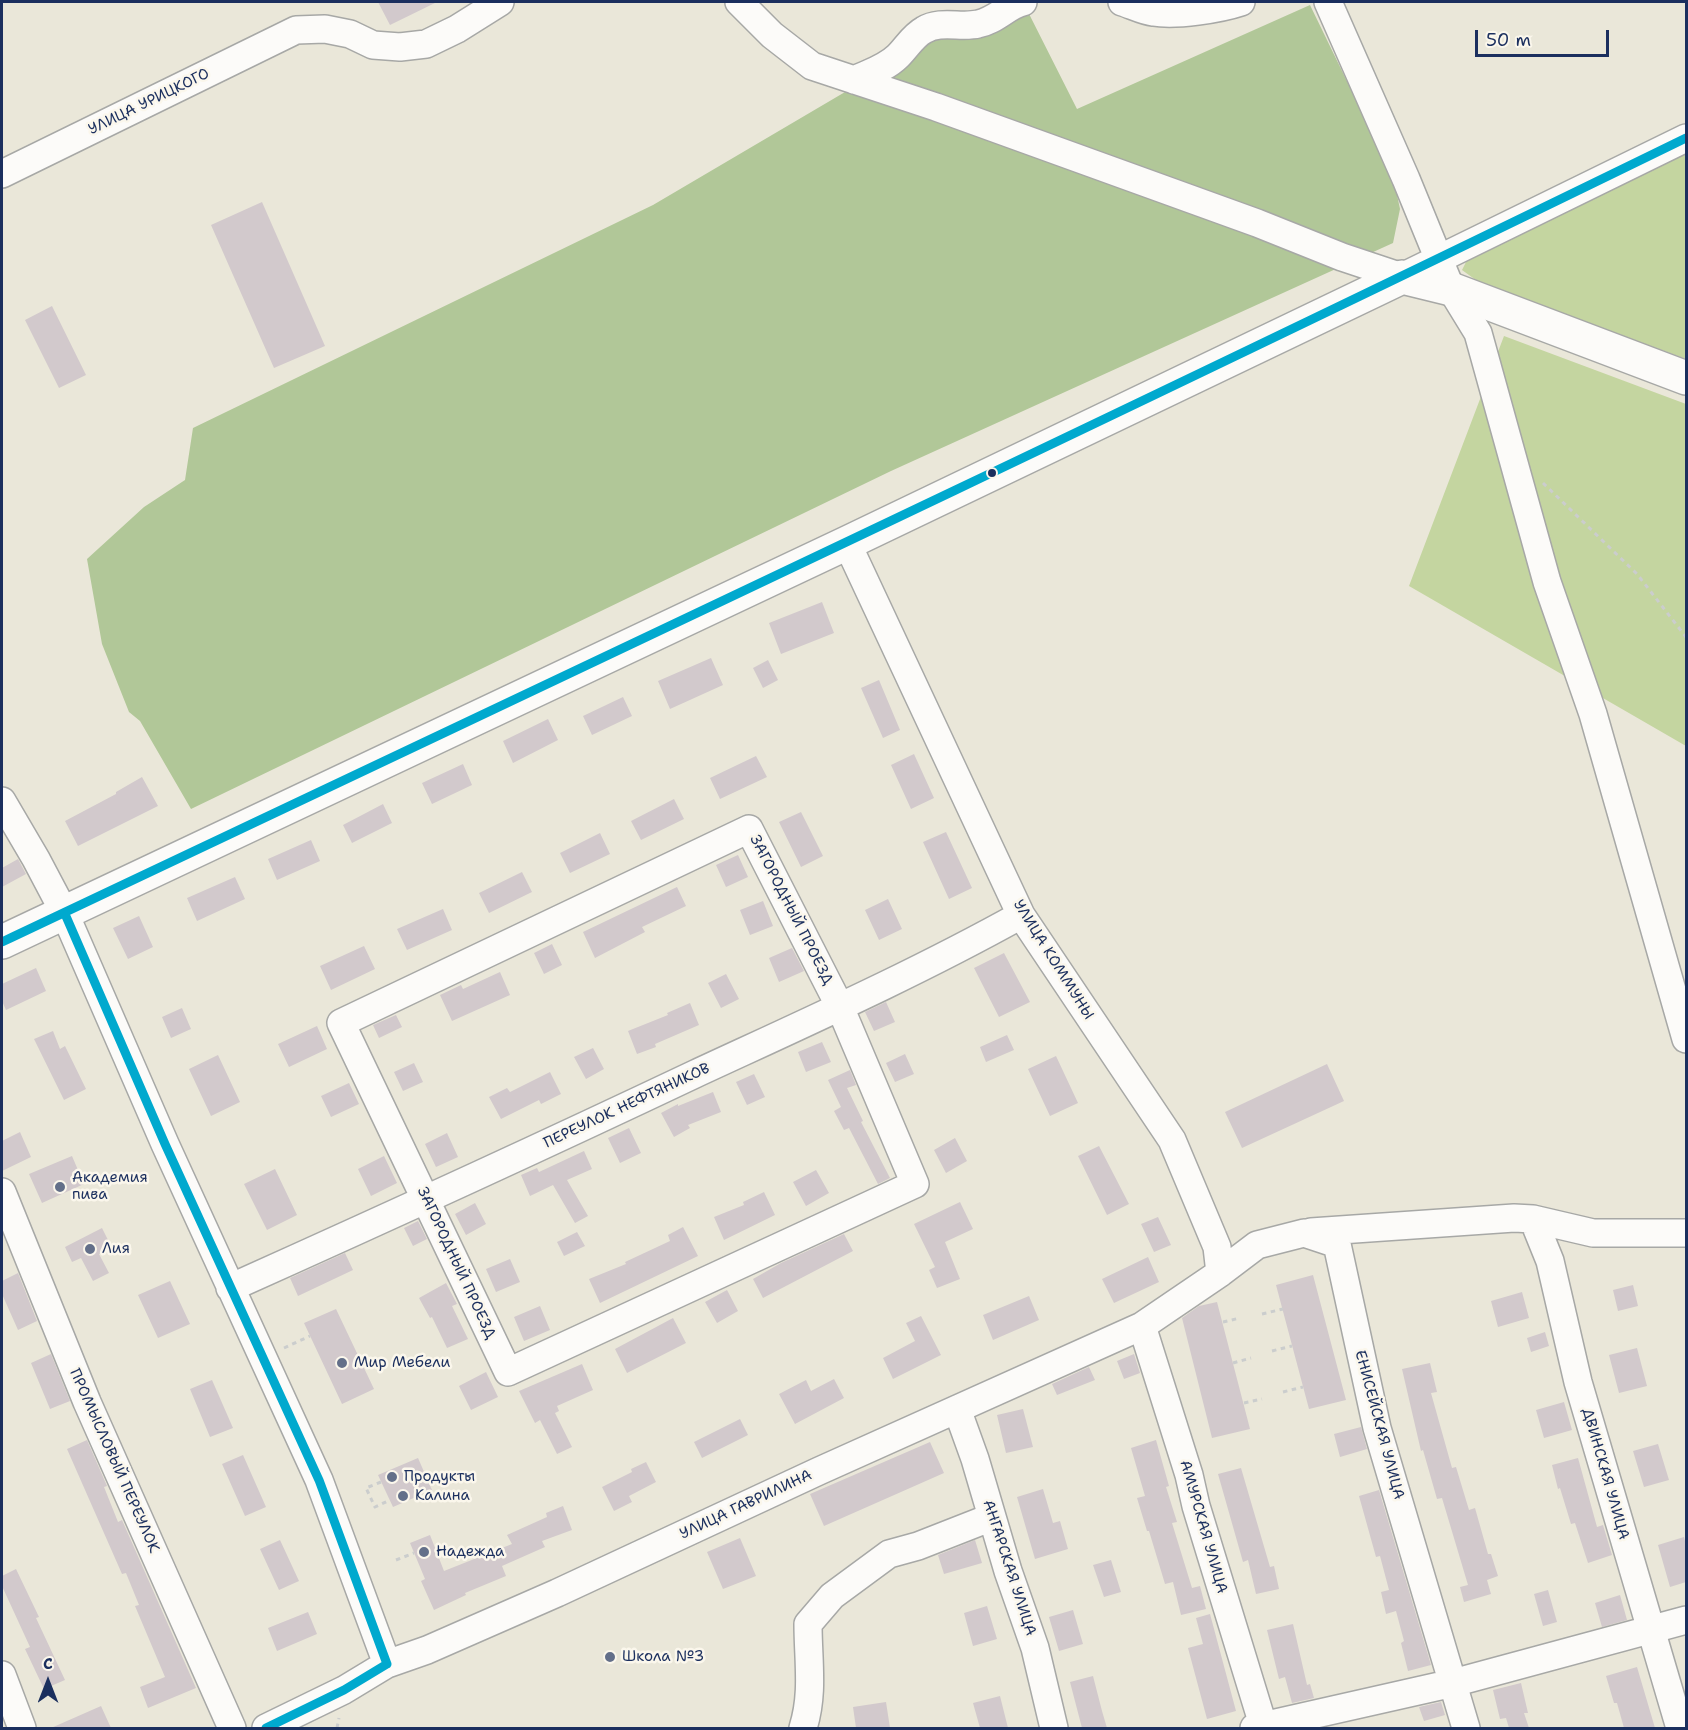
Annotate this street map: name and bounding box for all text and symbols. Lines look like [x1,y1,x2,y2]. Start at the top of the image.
scale bar [1478,18,1612,56]
text: 50 m [1486,28,1531,52]
street label: УЛИЦА УРИЦКОГО [86,65,212,139]
unlabelled marker [986,467,998,479]
street label: ЗАГОРОДНЫЙ ПРОЕЗД [745,832,837,988]
street label: УЛИЦА КОММУНЫ [1009,897,1097,1023]
street label: ПЕРЕУЛОК НЕФТЯНИКОВ [541,1060,713,1152]
place label: Академия пива [72,1169,148,1204]
marker: Академия пива [53,1180,67,1194]
street label: ЗАГОРОДНЫЙ ПРОЕЗД [413,1184,499,1342]
place label: Лия [102,1240,130,1258]
marker: Лия [83,1242,97,1256]
street label: ЕНИСЕЙСКАЯ УЛИЦА [1350,1348,1408,1502]
place label: Мир Мебели [354,1354,450,1372]
marker: Мир Мебели [335,1356,349,1370]
street label: ПРОМЫСЛОВЫЙ ПЕРЕУЛОК [65,1366,163,1556]
street label: ДВИНСКАЯ УЛИЦА [1578,1406,1632,1542]
street label: АМУРСКАЯ УЛИЦА [1175,1458,1231,1596]
street label: УЛИЦА ГАВРИЛИНА [677,1466,815,1544]
place label: Продукты [404,1468,475,1486]
marker: Продукты [385,1470,399,1484]
place label: Калина [415,1487,470,1505]
marker: Калина [396,1489,410,1503]
street label: АНГАРСКАЯ УЛИЦА [979,1498,1039,1638]
place label: Надежда [436,1543,504,1561]
marker: Надежда [417,1545,431,1559]
place label: Школа №3 [622,1648,704,1666]
marker: Школа №3 [603,1650,617,1664]
north arrow [18,1652,78,1712]
text: С [43,1653,53,1674]

